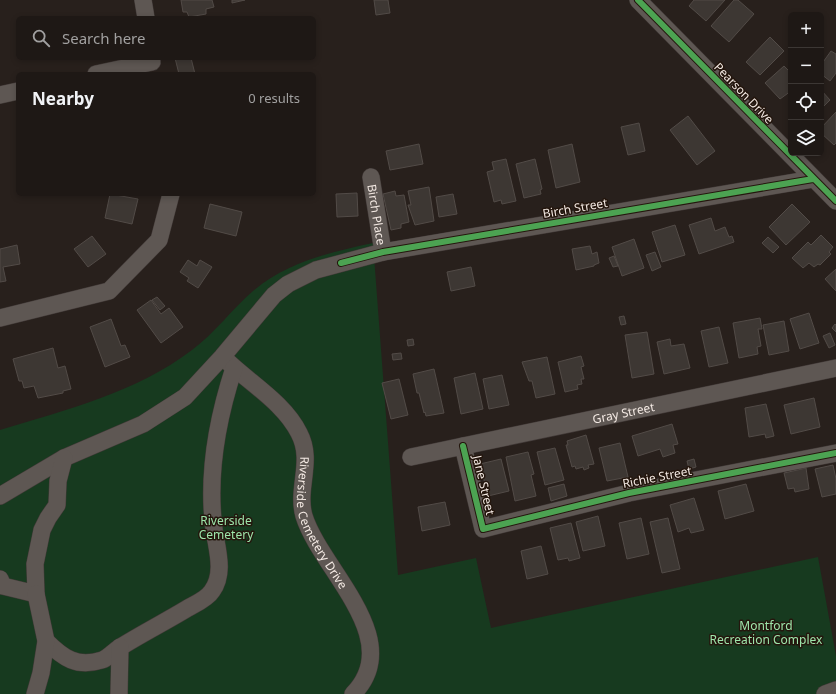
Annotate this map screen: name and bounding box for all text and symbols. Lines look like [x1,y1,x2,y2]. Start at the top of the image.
map controls [788,12,824,156]
button: + [788,12,824,48]
search box [16,16,316,60]
icon: search [30,27,52,49]
text: Search here [62,28,145,48]
button: − [788,48,824,84]
street label: Pearson Drive [710,59,778,127]
button: locate [788,84,824,120]
text: Nearby [32,87,94,110]
text: 0 results [248,89,300,107]
button: layers [788,120,824,156]
street label: Birch Place [364,183,390,246]
street label: Birch Street [541,194,609,222]
street label: Gray Street [591,398,657,427]
street label: Jane Street [469,452,499,517]
street label: Riverside Cemetery Drive [293,456,352,592]
street label: Richie Street [621,462,694,492]
park label: Riverside Cemetery [199,512,254,543]
park label: Montford Recreation Complex [710,617,823,648]

